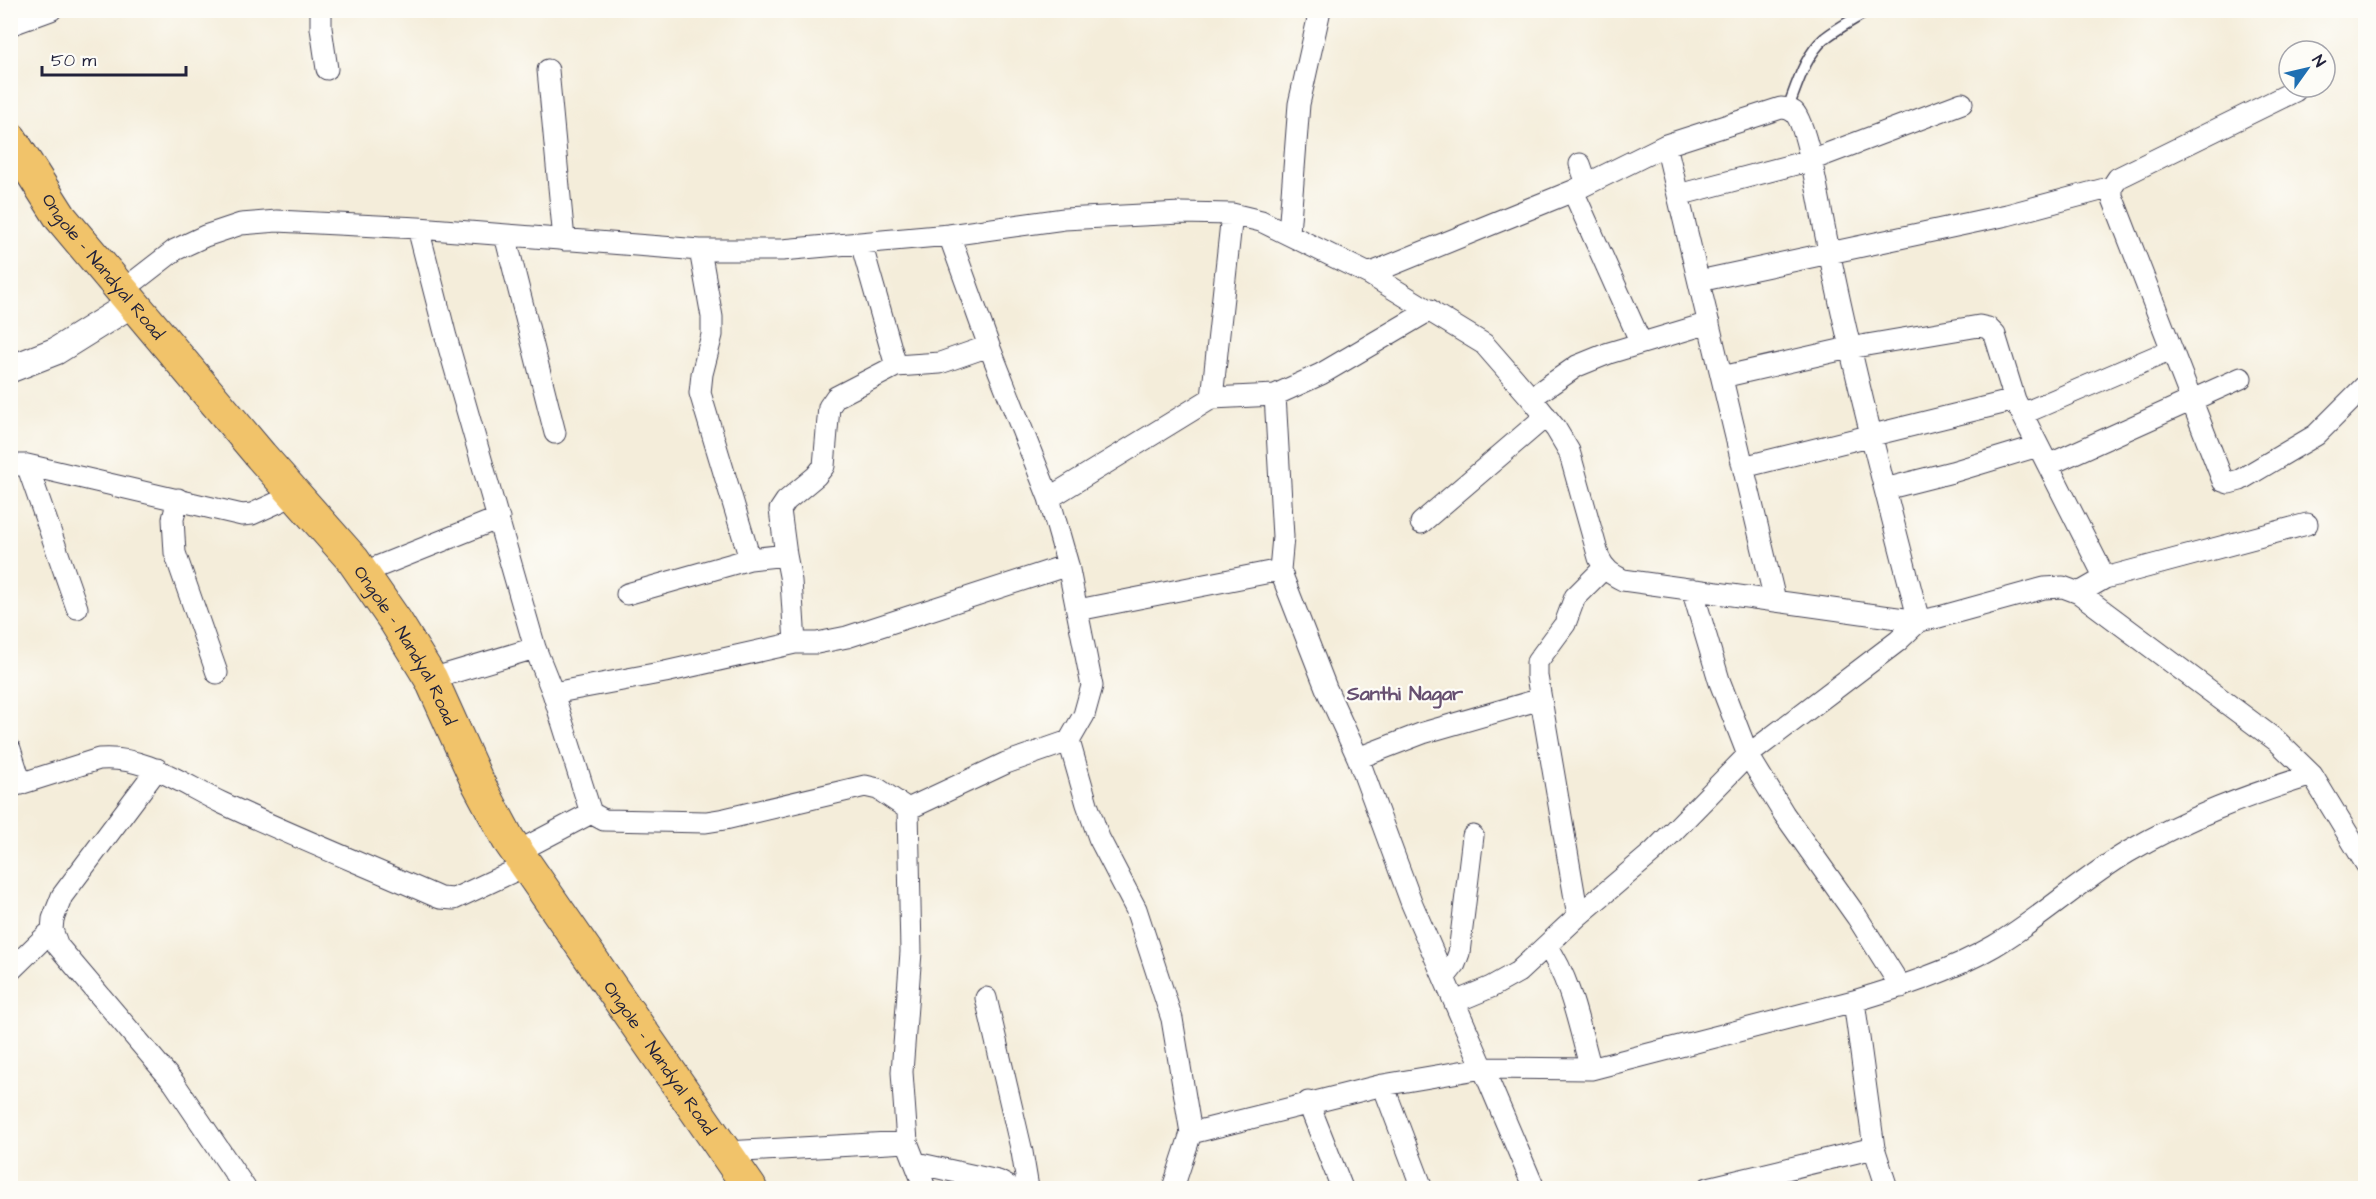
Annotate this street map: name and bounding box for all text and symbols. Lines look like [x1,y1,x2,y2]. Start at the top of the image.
scale bar [42,39,186,77]
north arrow [2277,39,2337,99]
text: 50 m [51,48,96,73]
text: N [2307,51,2331,71]
street label: Ongole - Nandyal Road [36,188,170,345]
street label: Ongole - Nandyal Road [348,560,463,729]
district label: Santhi Nagar [1346,680,1464,709]
street label: Ongole - Nandyal Road [598,976,722,1140]

